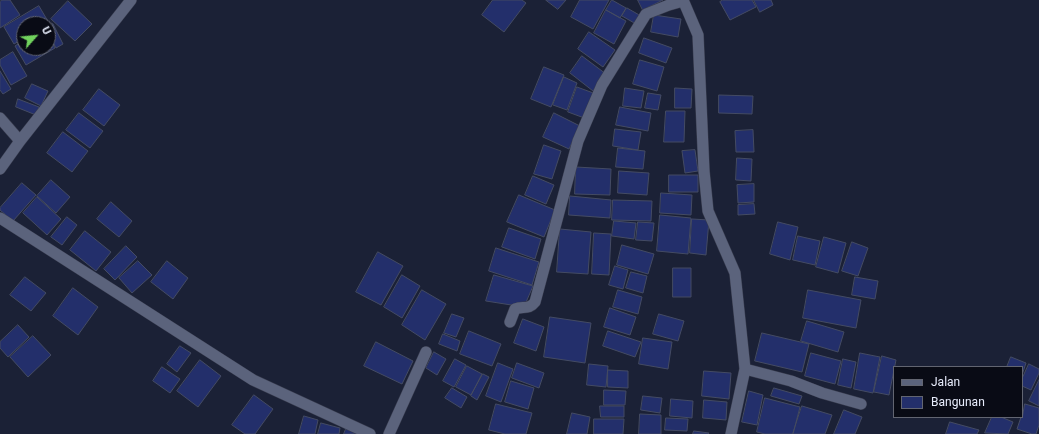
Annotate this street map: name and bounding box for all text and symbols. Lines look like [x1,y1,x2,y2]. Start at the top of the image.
north arrow [16,16,56,56]
text: U [39,25,54,37]
legend [893,366,1023,418]
text: Jalan [931,375,960,389]
text: Bangunan [931,395,985,409]

